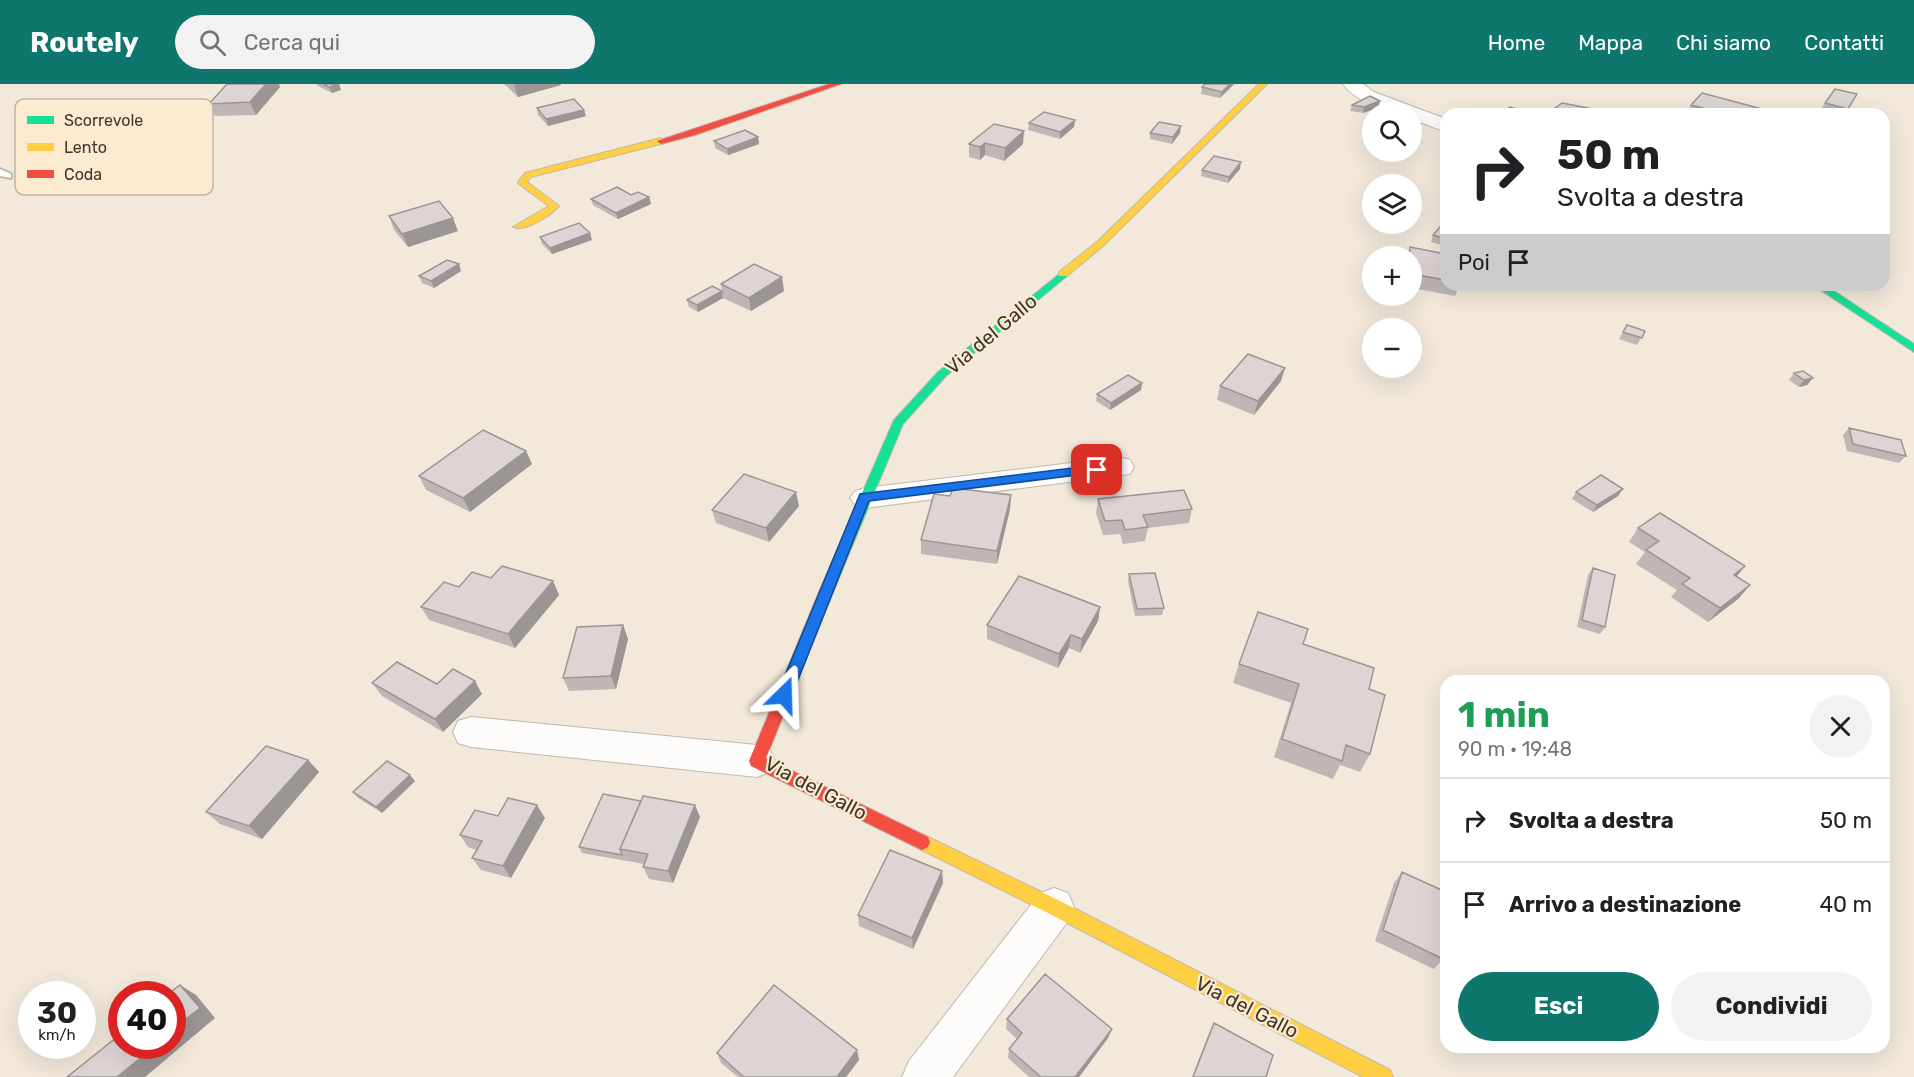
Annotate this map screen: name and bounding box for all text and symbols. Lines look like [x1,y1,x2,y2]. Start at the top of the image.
search box [175,15,595,69]
text: Routely [30,26,139,59]
icon: search [196,26,229,59]
text: Cerca qui [244,29,340,56]
text: Home [1488,30,1545,55]
text: Mappa [1578,30,1643,55]
text: Chi siamo [1676,30,1771,55]
text: Contatti [1804,30,1884,55]
legend [15,99,213,195]
map controls [1362,102,1422,378]
button: search [1362,102,1422,162]
text: Scorrevole [64,111,143,130]
text: 50 m [1557,130,1660,180]
icon: right [1458,132,1536,210]
text: Lento [64,138,107,157]
text: Coda [64,165,102,184]
button: layers [1362,174,1422,234]
text: Svolta a destra [1557,181,1744,213]
button: + [1362,246,1422,306]
icon: arrive [1502,246,1535,279]
text: Poi [1458,249,1490,276]
street label: Via del Gallo [940,289,1042,379]
button: − [1362,318,1422,378]
pin [1071,444,1122,495]
icon: arrive [1080,453,1113,486]
position arrow [752,663,816,727]
text: 1 min [1458,693,1550,736]
button: close [1809,695,1872,758]
text: 90 m · 19:48 [1458,737,1572,761]
street label: Via del Gallo [761,751,871,825]
icon: right [1458,804,1491,837]
text: Svolta a destra [1509,807,1674,834]
text: 50 m [1820,807,1872,834]
icon: arrive [1458,888,1491,921]
text: Arrivo a destinazione [1509,891,1741,918]
text: 40 m [1819,891,1872,918]
street label: Via del Gallo [1191,971,1303,1043]
button: Esci [1458,972,1659,1041]
button: Condividi [1671,972,1872,1041]
speed limit sign: 40 [108,981,186,1059]
text: 30 [37,995,77,1031]
text: km/h [38,1026,76,1044]

